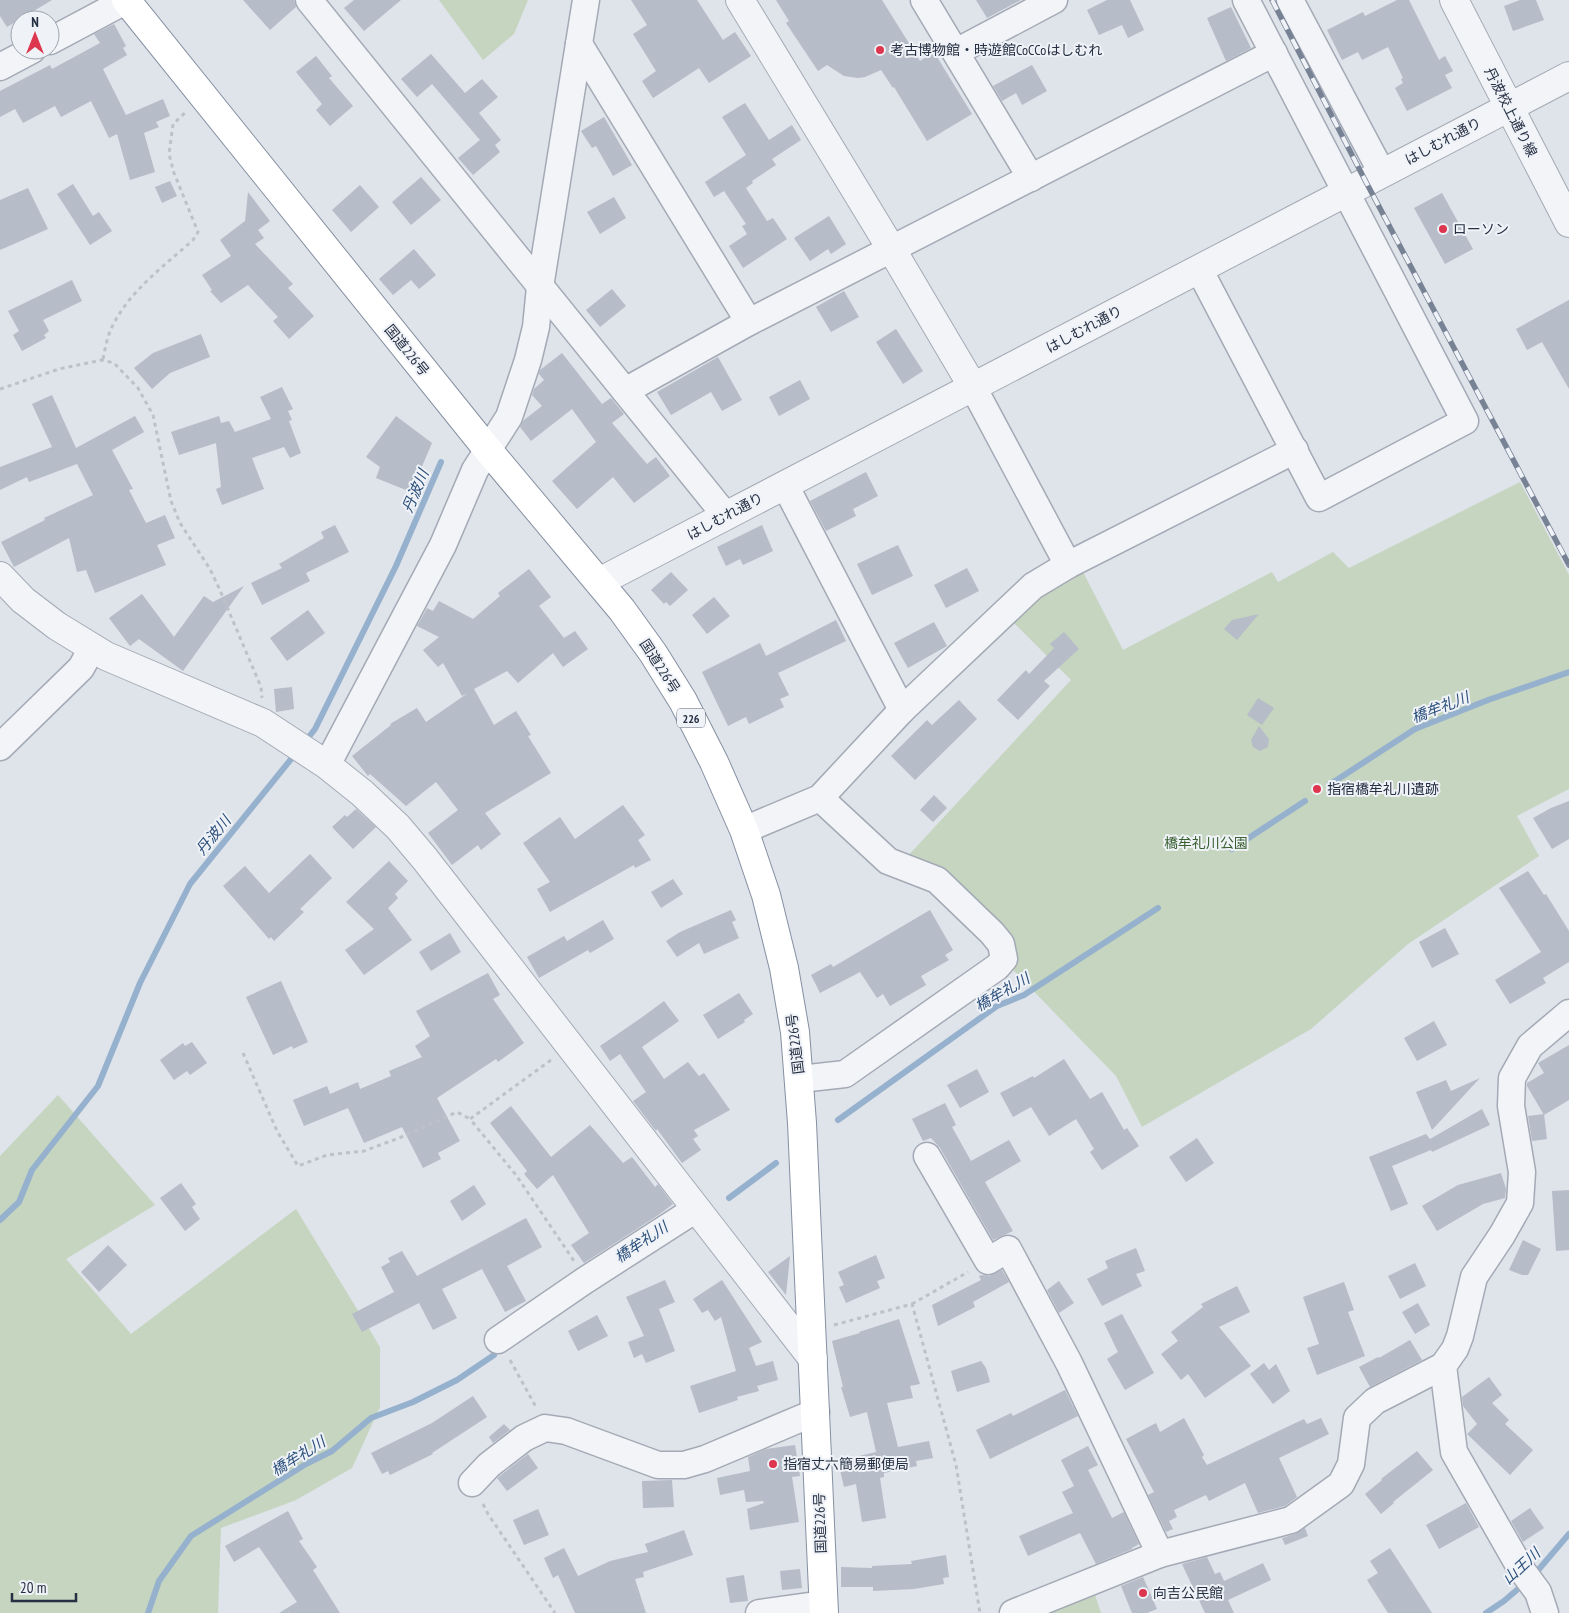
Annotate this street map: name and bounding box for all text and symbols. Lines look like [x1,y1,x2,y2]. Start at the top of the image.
north arrow [10,10,60,60]
text: N [31,13,39,31]
place label: 考古博物館・時遊館CoCCoはしむれ [890,41,1102,59]
marker: 考古博物館・時遊館CoCCoはしむれ [874,44,886,56]
street label: 丹波校上通り線 [1481,64,1541,160]
street label: はしむれ通り [1402,113,1484,169]
place label: ローソン [1453,220,1509,238]
marker: ローソン [1437,223,1449,235]
street label: はしむれ通り [1043,301,1125,357]
street label: 国道226号 [381,321,433,379]
water label: 丹波川 [397,465,433,515]
street label: はしむれ通り [684,488,766,544]
street label: 国道226号 [636,636,684,696]
water label: 橋牟礼川 [1409,687,1473,727]
road number: 226 [677,708,705,728]
place label: 指宿橋牟礼川遺跡 [1327,780,1439,798]
marker: 指宿橋牟礼川遺跡 [1311,783,1323,795]
water label: 丹波川 [191,810,236,858]
park label: 橋牟礼川公園 [1164,834,1248,852]
water label: 橋牟礼川 [971,968,1034,1015]
street label: 国道226号 [782,1013,808,1075]
water label: 橋牟礼川 [611,1216,673,1267]
water label: 橋牟礼川 [268,1431,330,1480]
place label: 指宿丈六簡易郵便局 [783,1455,909,1473]
marker: 指宿丈六簡易郵便局 [767,1458,779,1470]
street label: 国道226号 [810,1492,830,1554]
water label: 山王川 [1498,1542,1545,1588]
scale bar [12,1570,76,1602]
text: 20 m [20,1578,46,1597]
place label: 向吉公民館 [1153,1584,1223,1602]
marker: 向吉公民館 [1137,1587,1149,1599]

